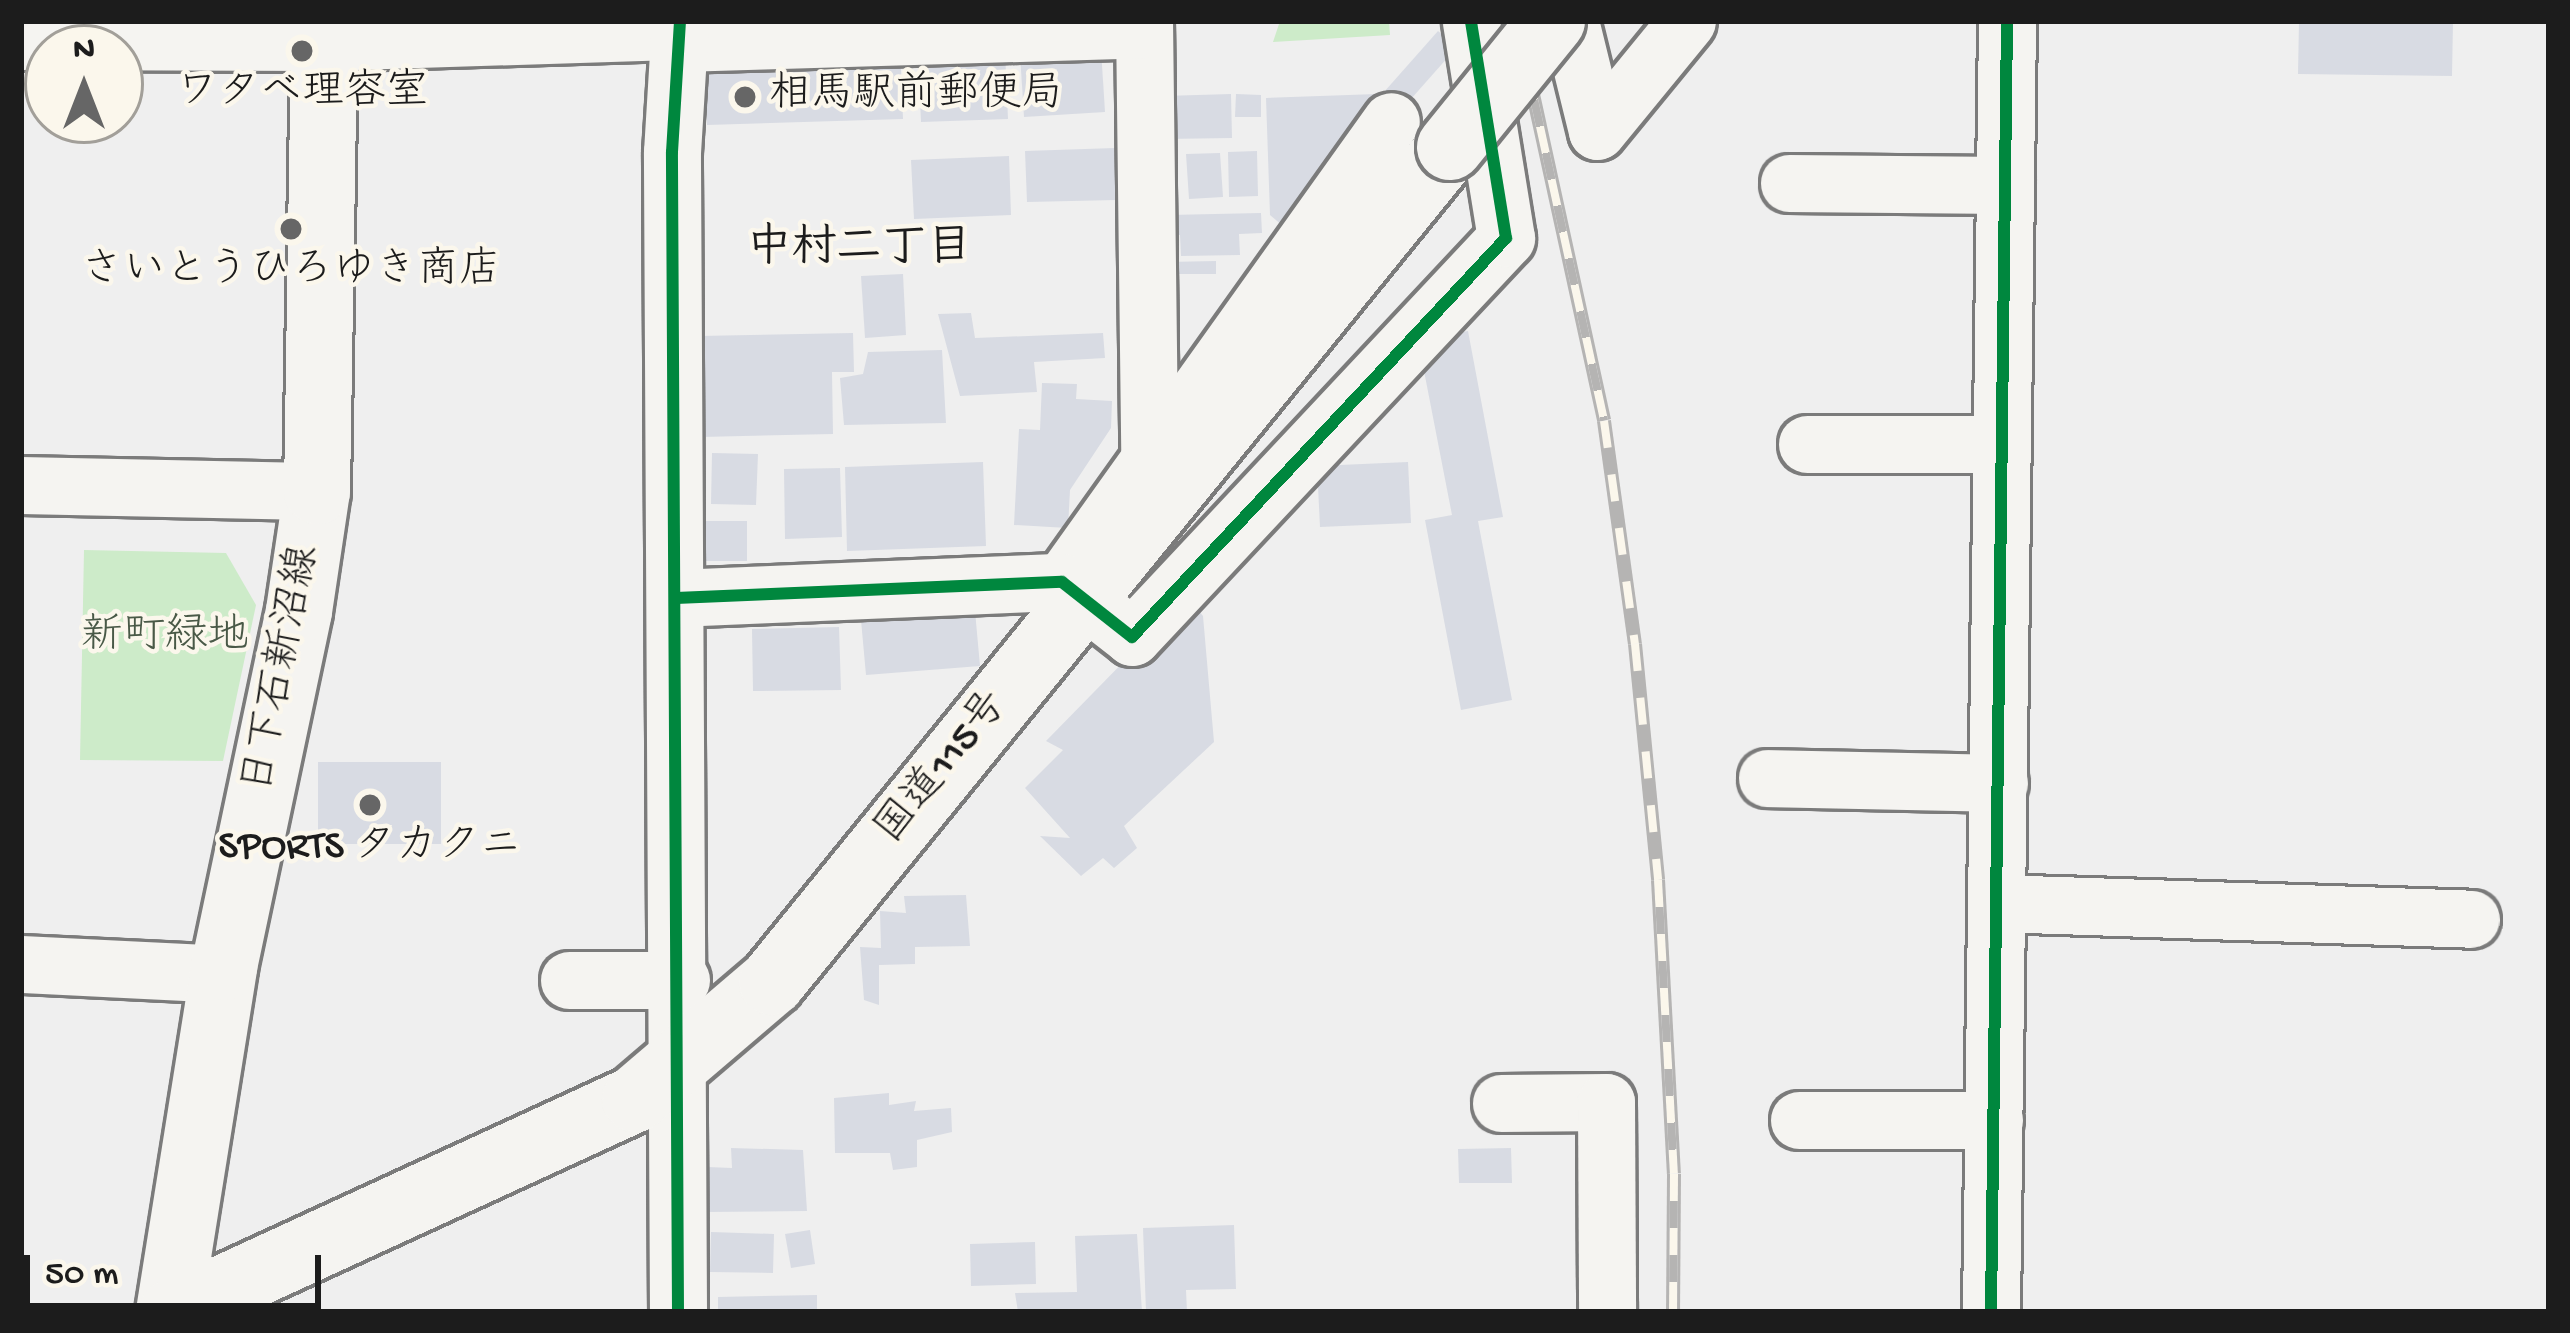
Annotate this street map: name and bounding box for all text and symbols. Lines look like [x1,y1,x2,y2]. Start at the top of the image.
north arrow [24,24,144,144]
text: N [73,32,95,70]
marker: ワタベ理容室 [289,38,315,64]
place label: ワタベ理容室 [176,70,428,120]
place label: 相馬駅前郵便局 [769,72,1063,122]
marker: 相馬駅前郵便局 [732,84,758,110]
marker: さいとうひろゆき商店 [278,216,304,242]
district label: 中村二丁目 [747,224,971,278]
place label: さいとうひろゆき商店 [81,248,501,298]
street label: 日下石新沼線 [235,542,333,798]
park label: 新町緑地 [81,614,249,664]
street label: 国道115号 [867,682,1021,856]
marker: SPORTS タカクニ [357,792,383,818]
place label: SPORTS タカクニ [218,824,522,874]
scale bar [30,1231,327,1305]
text: 50 m [45,1254,118,1297]

